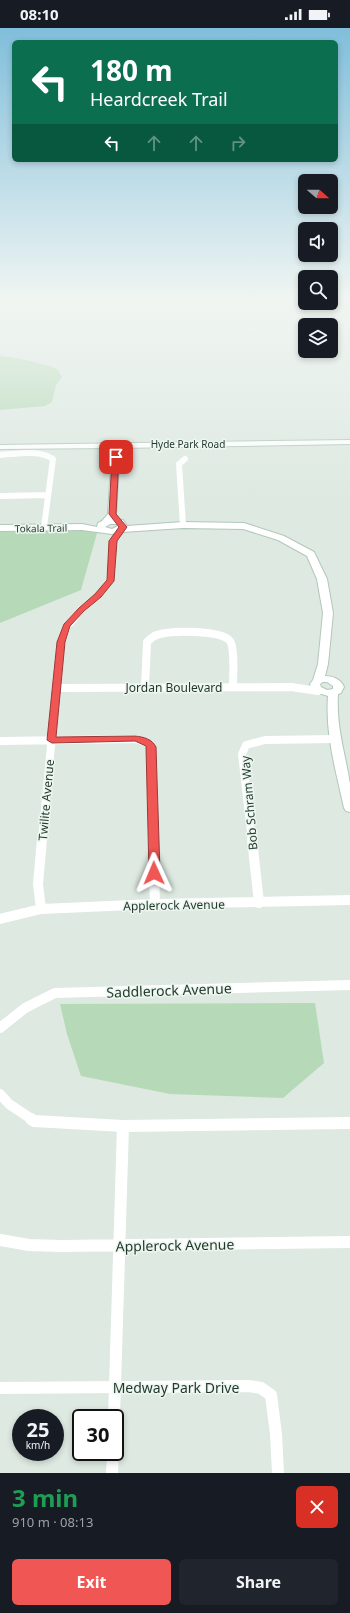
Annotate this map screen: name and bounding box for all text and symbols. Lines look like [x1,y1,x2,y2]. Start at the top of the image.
text: 08:10 [20,4,59,24]
text: 180 m [90,51,173,89]
icon: left [24,56,76,108]
text: Heardcreek Trail [90,87,228,111]
icon: left [101,132,123,154]
icon: ahead [143,132,165,154]
icon: ahead [185,132,207,154]
icon: right [227,132,249,154]
north arrow [298,174,338,214]
map controls [298,174,338,358]
button: sound [298,222,338,262]
button: search [298,270,338,310]
button: layers [298,318,338,358]
street label: Hyde Park Road [151,437,225,451]
pin [99,440,133,474]
icon: arrive [105,446,127,468]
street label: Tokala Trail [15,521,67,535]
street label: Jordan Boulevard [125,679,222,696]
street label: Bob Schram Way [236,754,262,851]
street label: Twilite Avenue [34,758,58,841]
position arrow [133,852,175,894]
street label: Applerock Avenue [123,896,225,914]
street label: Saddlerock Avenue [106,978,232,1002]
street label: Applerock Avenue [116,1234,235,1256]
street label: Medway Park Drive [113,1378,239,1397]
speed limit sign: 30 [72,1409,124,1461]
text: 25 [27,1416,49,1443]
text: km/h [26,1438,50,1452]
text: 3 min [12,1481,78,1514]
button: close [296,1486,338,1528]
text: 910 m · 08:13 [12,1513,93,1531]
button: Exit [12,1559,171,1605]
button: Share [179,1559,338,1605]

